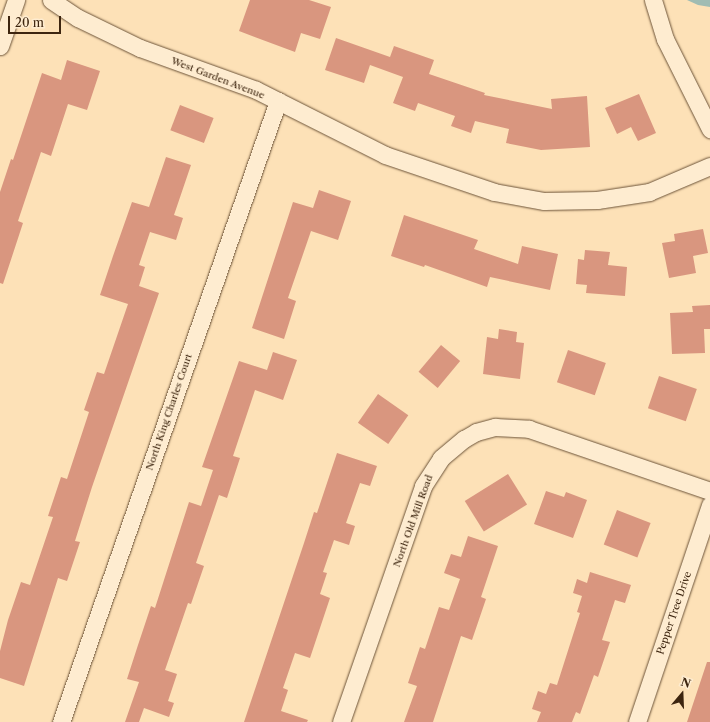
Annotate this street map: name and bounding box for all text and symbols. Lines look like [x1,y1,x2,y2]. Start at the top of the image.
scale bar [10,8,63,34]
text: 20 m [15,15,44,30]
street label: West Garden Avenue [169,55,267,101]
street label: North King Charles Court [143,352,195,472]
street label: North Old Mill Road [391,473,435,569]
street label: Pepper Tree Drive [654,570,694,656]
north arrow [662,674,702,714]
text: N [679,674,693,691]

